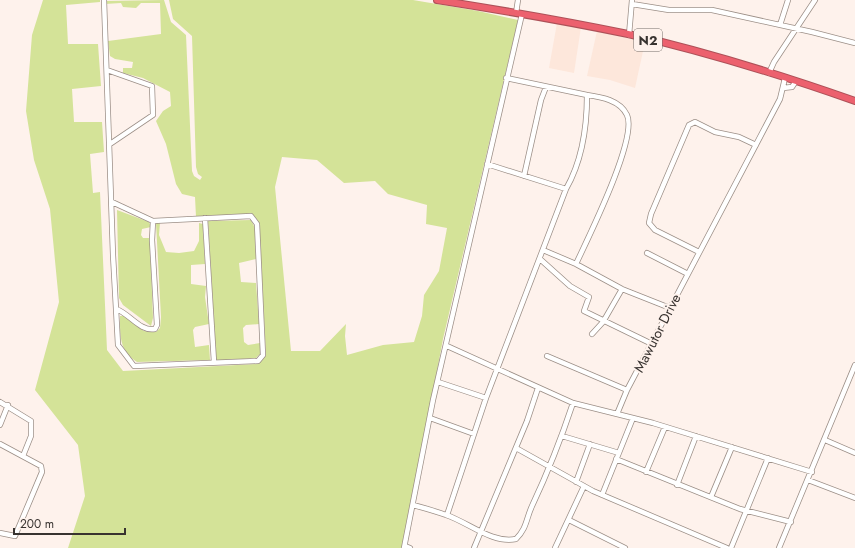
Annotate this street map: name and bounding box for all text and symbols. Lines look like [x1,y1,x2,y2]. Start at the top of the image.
road number: N2 [634,29,662,51]
street label: Mawutor Drive [629,290,685,376]
scale bar [14,510,125,536]
text: 200 m [20,515,54,533]

